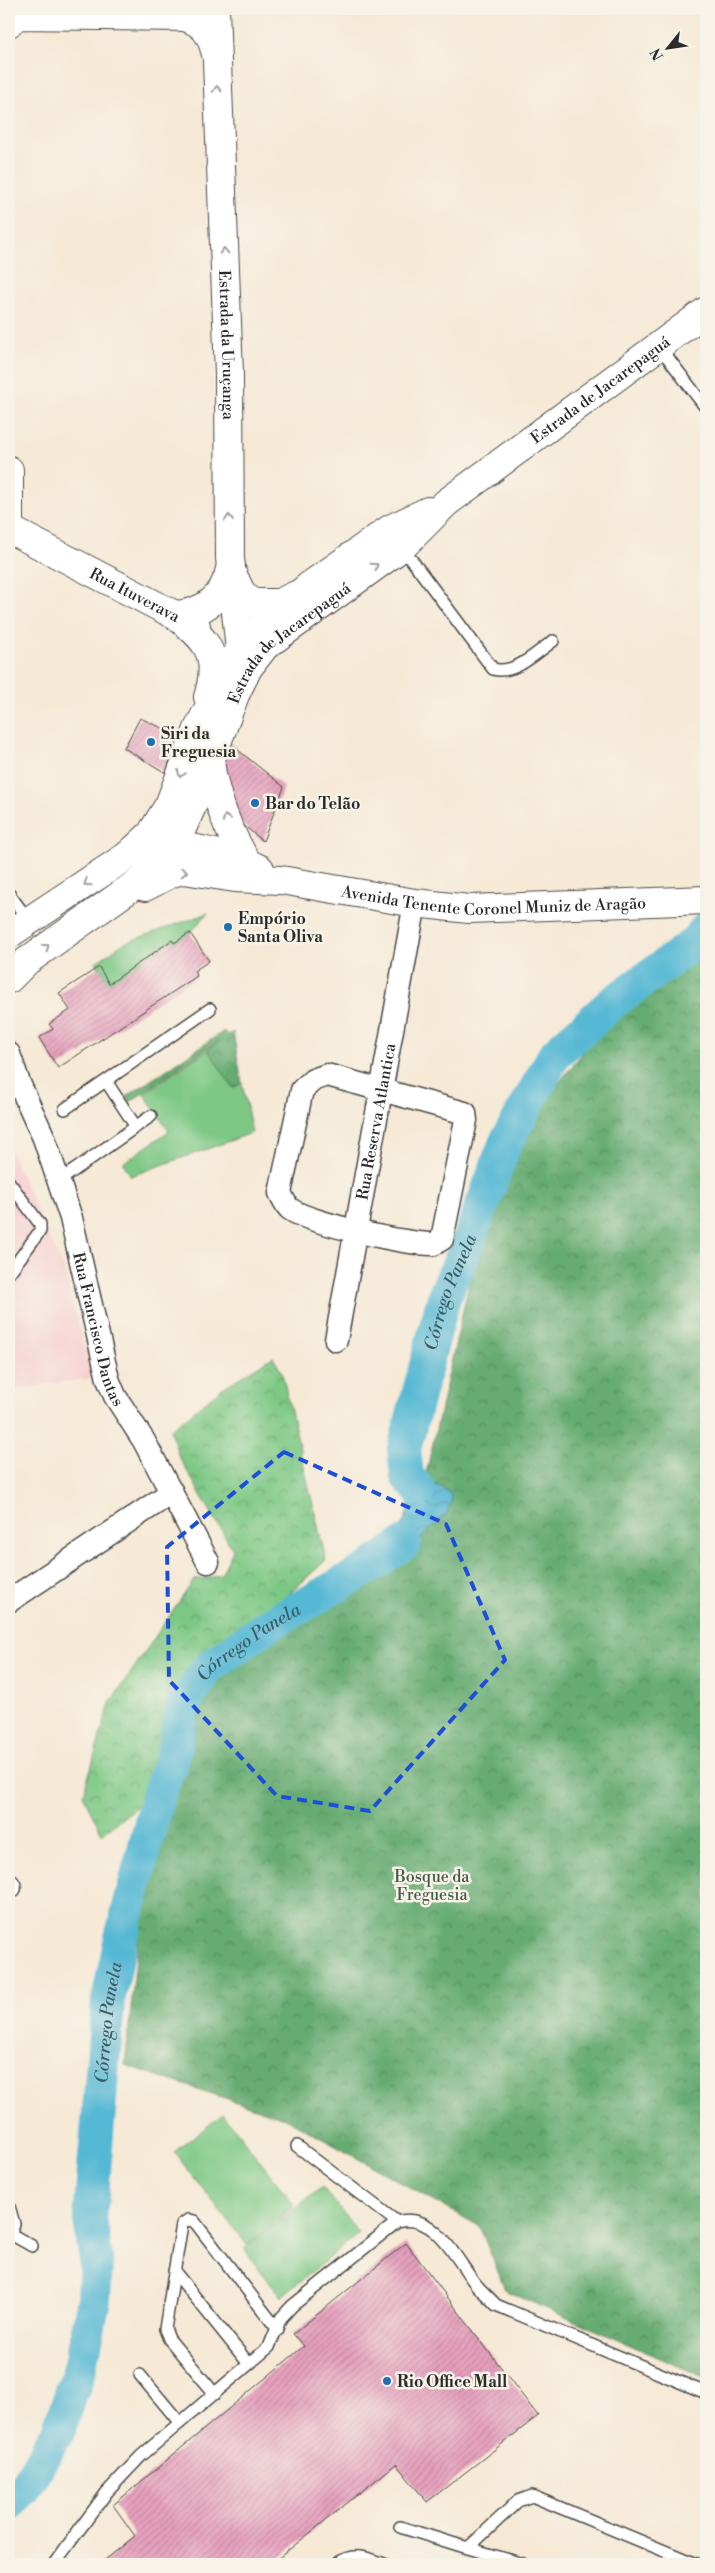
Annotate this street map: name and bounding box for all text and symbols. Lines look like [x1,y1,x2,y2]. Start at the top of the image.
north arrow [642,22,692,72]
text: N [647,45,668,63]
one-way arrow [212,84,223,92]
one-way arrow [219,247,229,254]
street label: Estrada da Uruçanga [214,269,238,421]
street label: Estrada de Jacarepaguá [527,332,675,448]
one-way arrow [224,514,234,522]
one-way arrow [369,563,379,572]
street label: Rua Ituverava [86,564,184,627]
street label: Estrada de Jacarepaguá [224,578,356,706]
place label: Siri da Freguesia [161,724,237,762]
marker: Siri da Freguesia [145,736,157,748]
one-way arrow [177,770,187,778]
place label: Bar do Telão [265,794,360,814]
marker: Bar do Telão [249,797,261,809]
one-way arrow [221,814,232,823]
one-way arrow [180,867,188,877]
one-way arrow [83,877,92,886]
street label: Avenida Tenente Coronel Muniz de Aragão [339,881,646,920]
place label: Empório Santa Oliva [238,909,323,947]
marker: Empório Santa Oliva [222,921,234,933]
one-way arrow [40,944,50,953]
street label: Rua Reserva Atlantica [352,1041,401,1202]
water label: Córrego Panela [419,1231,482,1353]
street label: Rua Francisco Dantas [68,1250,128,1410]
water label: Córrego Panela [192,1598,306,1686]
park label: Bosque da Freguesia [394,1867,470,1905]
water label: Córrego Panela [90,1959,128,2084]
place label: Rio Office Mall [397,2372,508,2392]
marker: Rio Office Mall [381,2375,393,2387]

